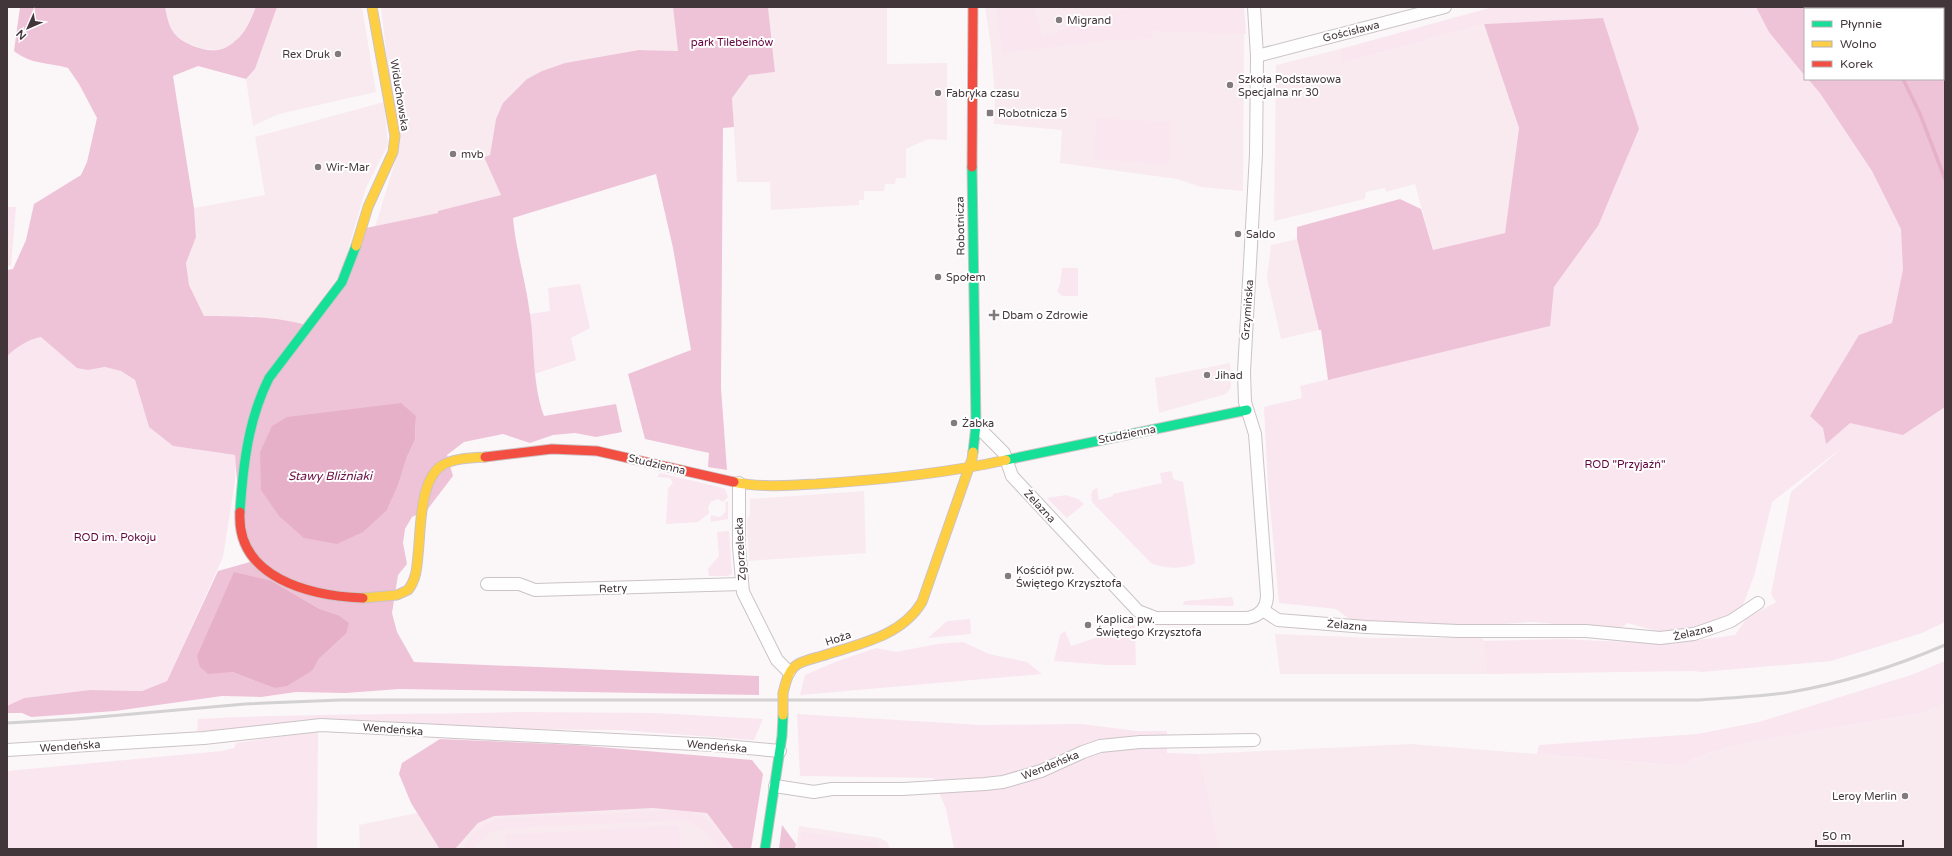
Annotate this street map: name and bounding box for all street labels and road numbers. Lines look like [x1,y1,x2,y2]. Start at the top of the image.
street label: Gościsława [1321,18,1381,45]
street label: Widuchowska [387,58,412,132]
street label: Robotnicza [953,196,968,256]
street label: Grzymińska [1239,279,1256,341]
street label: Studzienna [1097,423,1157,446]
street label: Studzienna [627,452,687,477]
street label: Żelazna [1021,487,1058,526]
street label: Zgorzelecka [732,517,749,581]
street label: Retry [599,582,628,595]
street label: Żelazna [1326,617,1368,634]
street label: Żelazna [1672,622,1714,643]
street label: Hoża [824,628,853,649]
street label: Wendeńska [362,721,424,738]
street label: Wendeńska [686,737,748,756]
street label: Wendeńska [39,738,101,755]
street label: Wendeńska [1020,748,1081,783]

